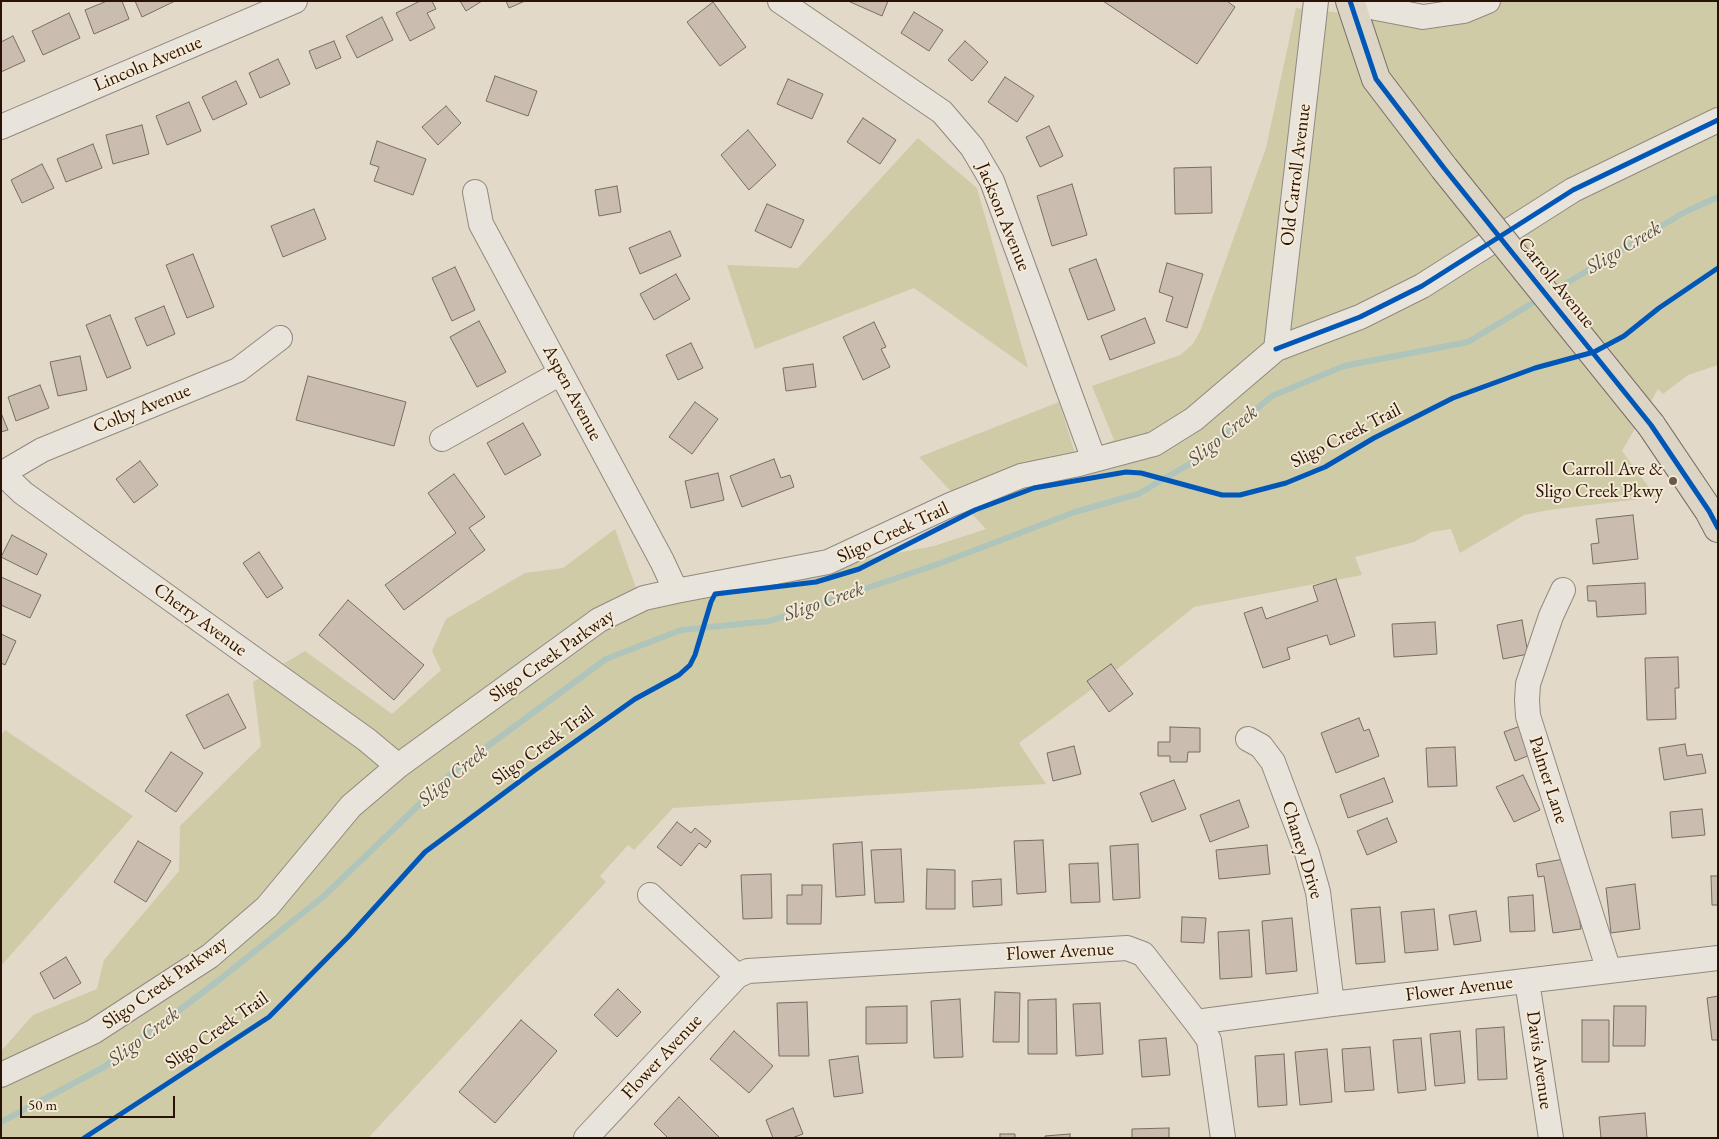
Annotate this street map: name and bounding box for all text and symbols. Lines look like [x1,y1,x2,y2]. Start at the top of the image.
street label: Lincoln Avenue [91,31,205,97]
street label: Old Carroll Avenue [1276,103,1316,247]
street label: Jackson Avenue [971,160,1035,274]
water label: Sligo Creek [1582,216,1666,280]
street label: Carroll Avenue [1512,233,1600,333]
street label: Aspen Avenue [537,341,607,445]
street label: Colby Avenue [90,379,194,439]
street label: Sligo Creek Trail [1287,398,1405,474]
water label: Sligo Creek [1183,400,1263,472]
place label: Carroll Ave & Sligo Creek Pkwy [1536,459,1663,503]
marker: Carroll Ave & Sligo Creek Pkwy [1667,475,1679,487]
street label: Sligo Creek Trail [834,497,952,569]
water label: Sligo Creek [781,577,867,627]
street label: Cherry Avenue [149,578,251,662]
street label: Sligo Creek Parkway [485,604,619,708]
street label: Sligo Creek Trail [487,701,599,791]
street label: Palmer Lane [1523,734,1573,826]
water label: Sligo Creek [413,740,493,812]
street label: Chaney Drive [1276,798,1328,902]
street label: Sligo Creek Parkway [98,931,232,1035]
street label: Flower Avenue [1005,938,1115,966]
street label: Flower Avenue [1404,971,1514,1007]
street label: Sligo Creek Trail [161,987,273,1075]
water label: Sligo Creek [104,1002,184,1072]
street label: Davis Avenue [1521,1009,1557,1111]
street label: Flower Avenue [617,1010,707,1104]
scale bar [22,1086,178,1118]
text: 50 m [28,1095,57,1114]

